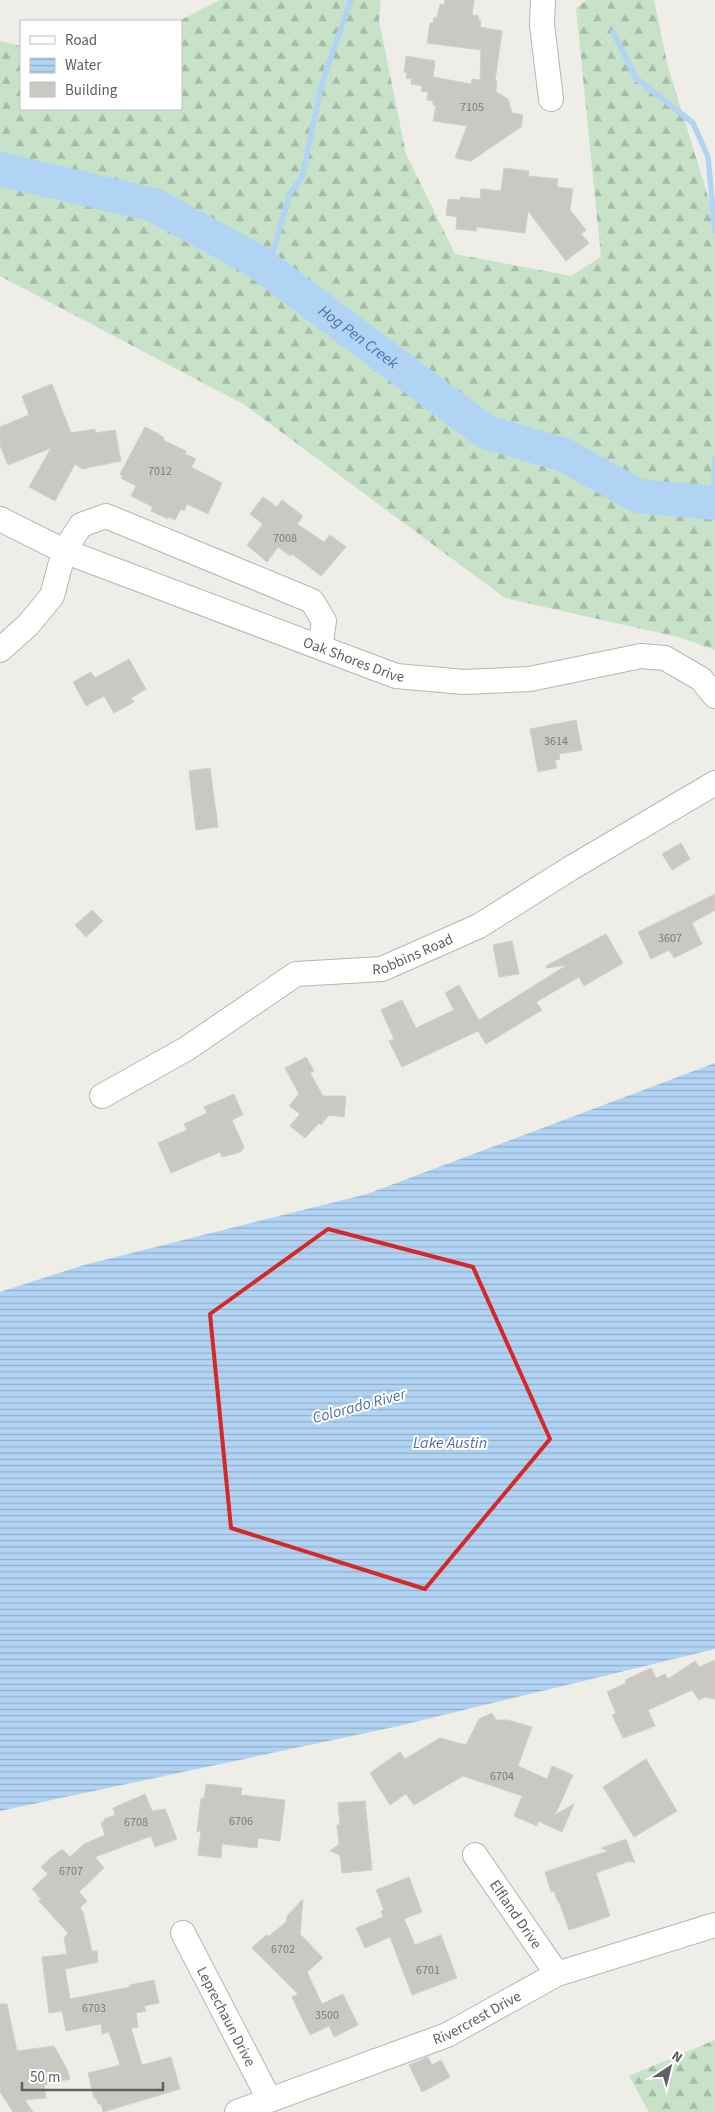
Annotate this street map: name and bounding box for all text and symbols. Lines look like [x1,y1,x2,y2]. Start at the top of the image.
legend [20,20,182,110]
text: Road [65,30,97,51]
text: Water [65,55,102,76]
text: Building [65,80,118,101]
house number: 7105 [460,99,484,116]
water label: Hog Pen Creek [314,300,403,374]
house number: 7012 [148,463,172,480]
house number: 7008 [273,530,297,547]
street label: Oak Shores Drive [300,631,405,687]
house number: 3614 [544,733,568,750]
street label: Robbins Road [372,928,456,980]
house number: 3607 [658,930,682,947]
water label: Colorado River [310,1383,410,1429]
water label: Lake Austin [413,1432,487,1454]
house number: 6704 [490,1768,514,1785]
house number: 6706 [229,1813,253,1830]
house number: 6708 [124,1814,148,1831]
house number: 6707 [59,1863,83,1880]
street label: Elfland Drive [485,1876,547,1953]
house number: 6702 [271,1941,295,1958]
house number: 6701 [416,1962,440,1979]
street label: Leprechaun Drive [192,1963,261,2070]
street label: Rivercrest Drive [430,1985,525,2050]
house number: 6703 [82,2000,106,2017]
house number: 3500 [315,2007,339,2024]
north arrow [645,2042,695,2092]
text: N [667,2046,686,2068]
scale bar [22,2060,164,2092]
text: 50 m [30,2067,60,2088]

